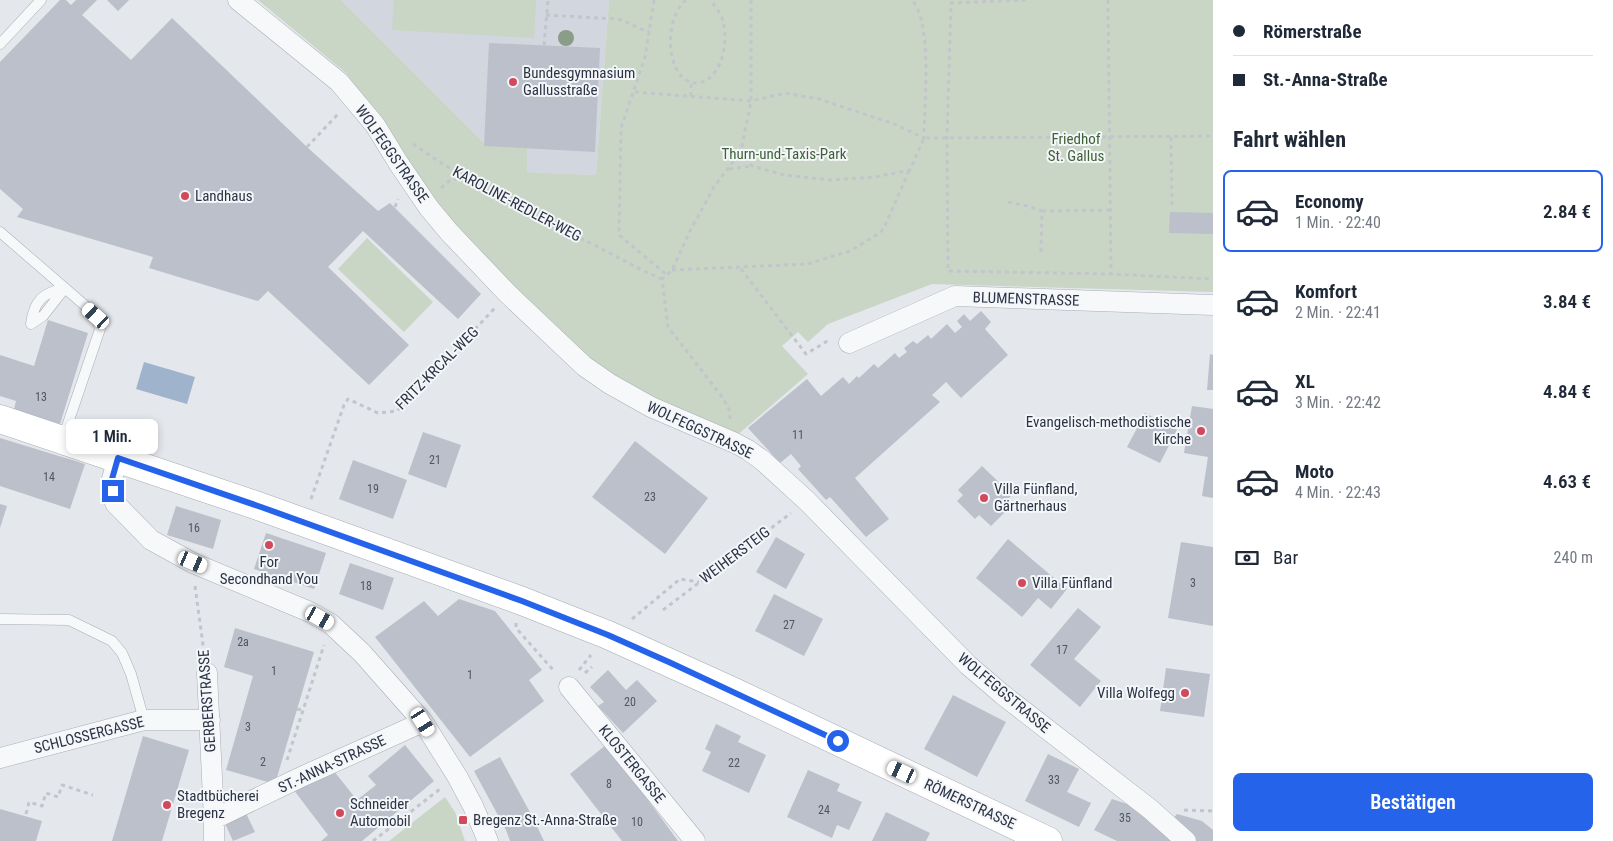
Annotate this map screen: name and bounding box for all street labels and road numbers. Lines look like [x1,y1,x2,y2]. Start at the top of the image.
street label: WOLFEGGSTRASSE [352,102,432,206]
street label: KAROLINE-REDLER-WEG [450,162,584,246]
street label: BLUMENSTRASSE [972,288,1080,310]
street label: FRITZ-KRCAL-WEG [392,323,482,413]
street label: WOLFEGGSTRASSE [644,398,756,462]
street label: WEIHERSTEIG [696,523,774,587]
street label: GERBERSTRASSE [194,649,220,753]
street label: WOLFEGGSTRASSE [954,649,1054,737]
street label: SCHLOSSERGASSE [32,713,146,757]
street label: KLOSTERGASSE [595,721,669,807]
street label: ST.-ANNA-STRASSE [275,731,389,797]
street label: RÖMERSTRASSE [921,775,1019,833]

